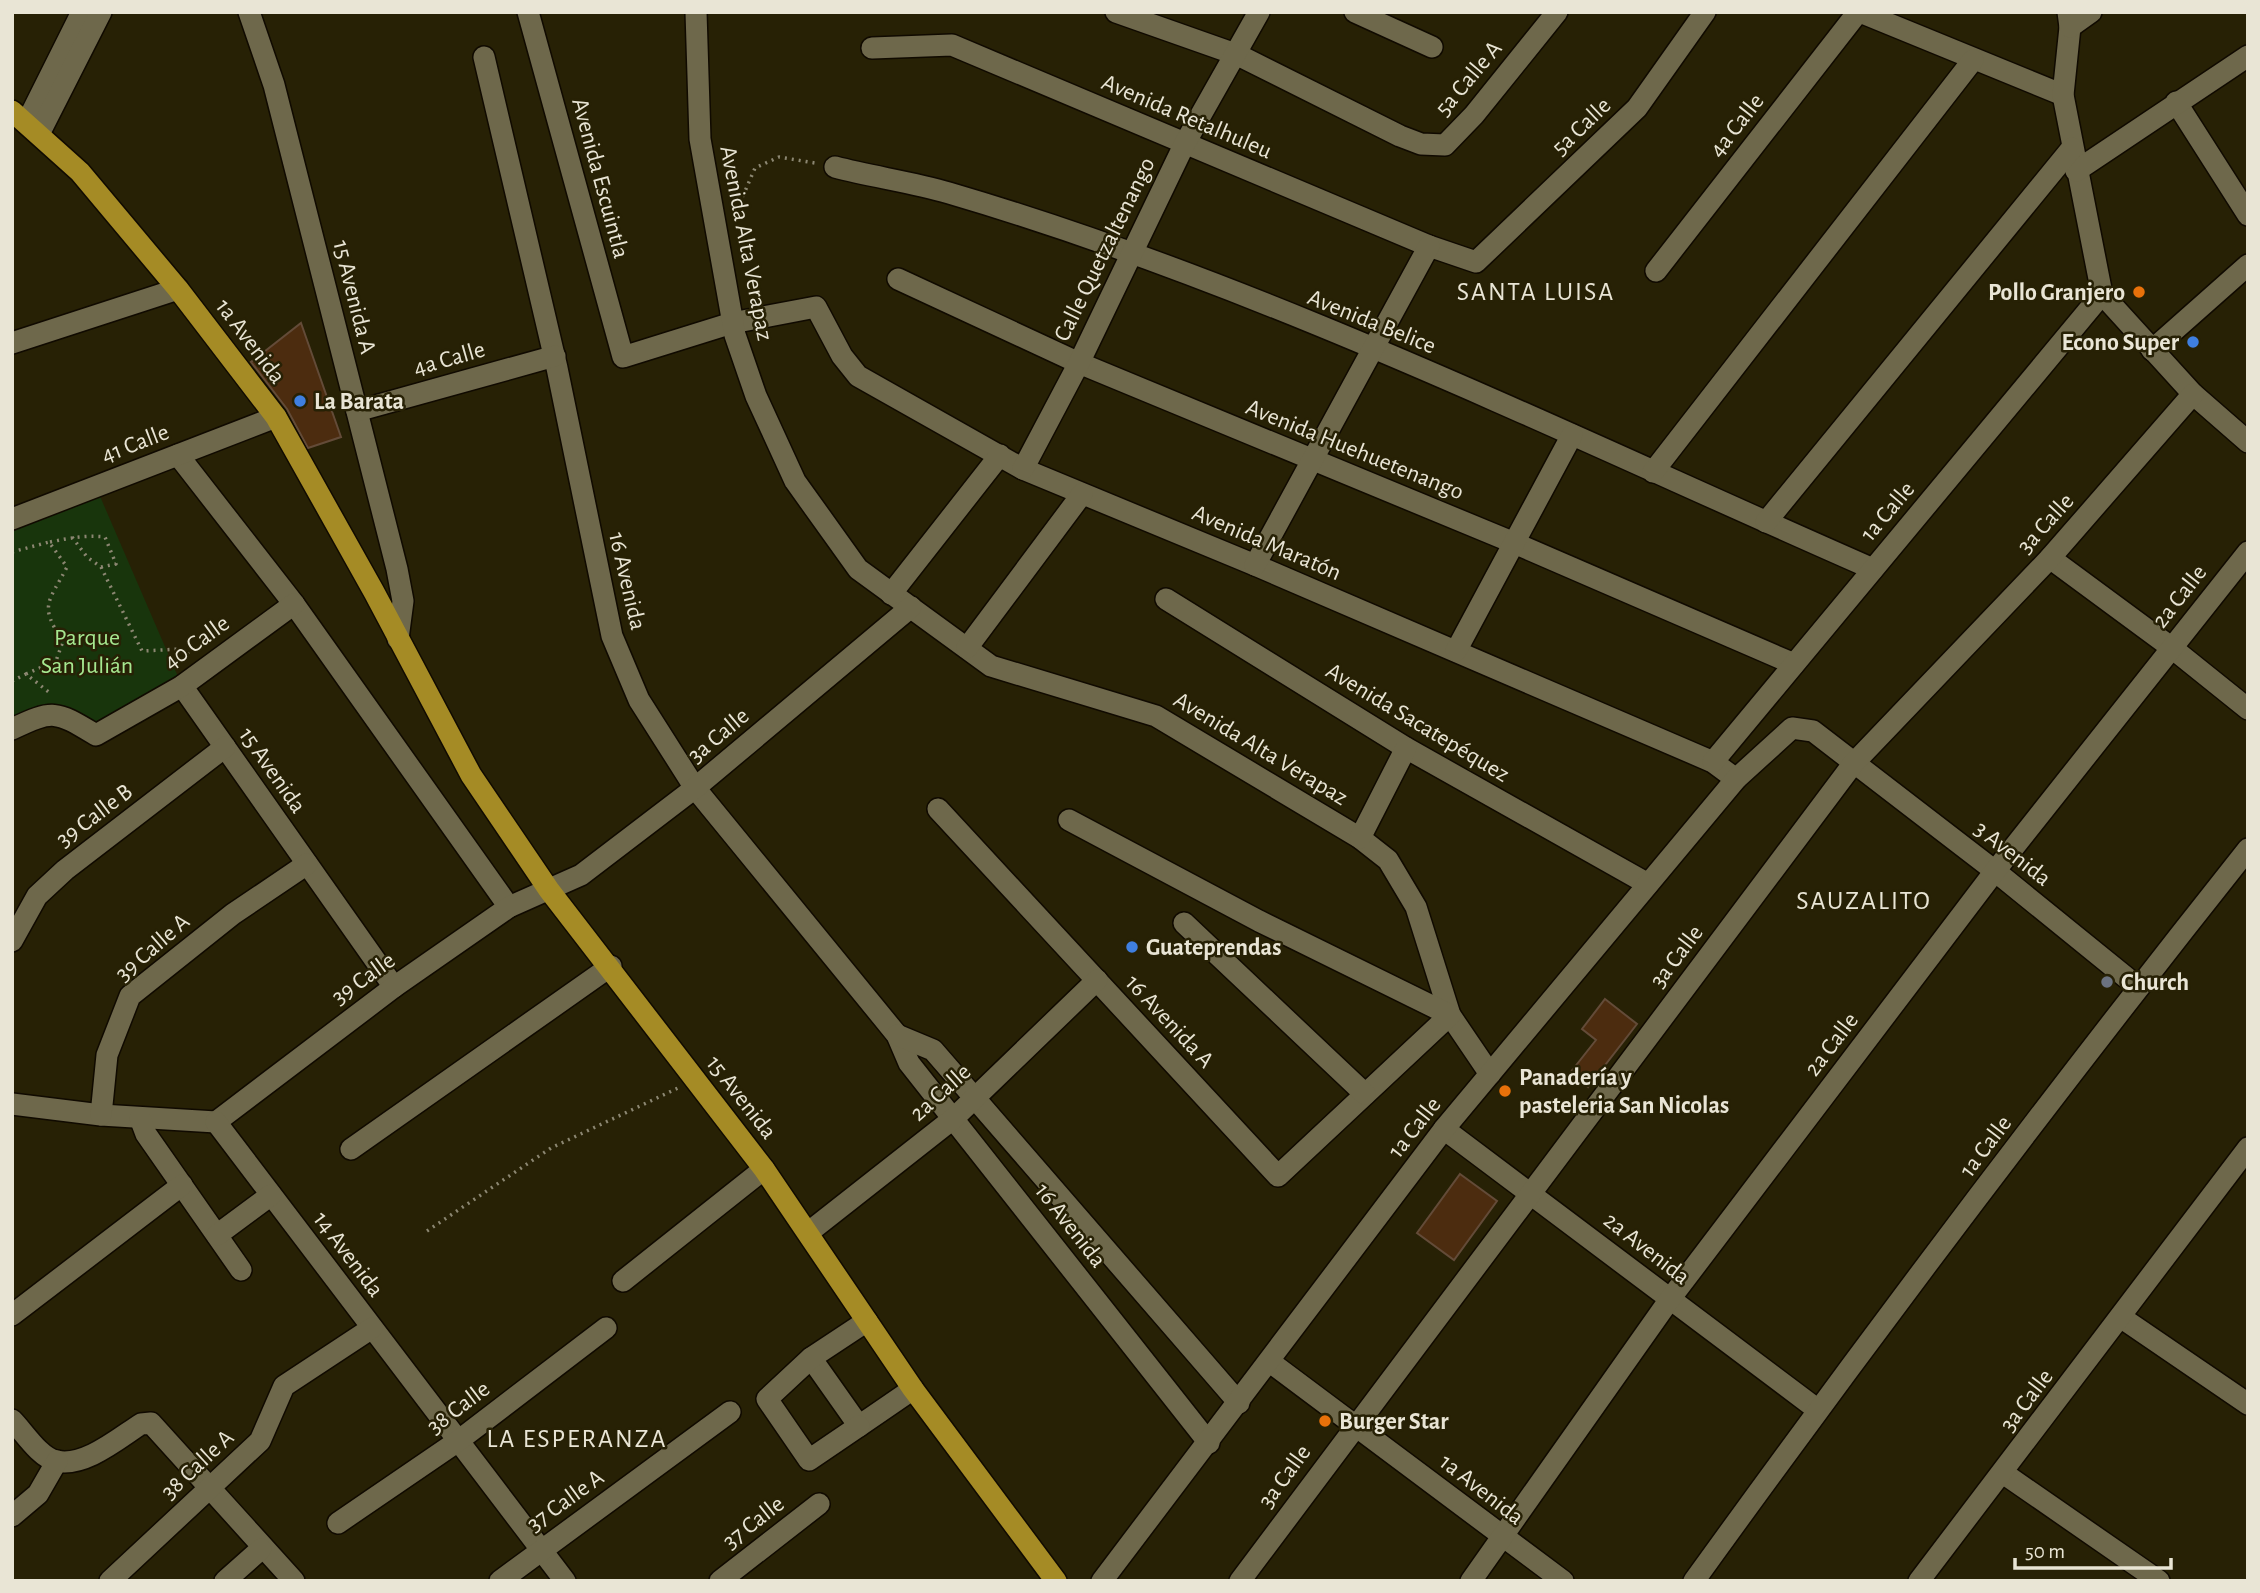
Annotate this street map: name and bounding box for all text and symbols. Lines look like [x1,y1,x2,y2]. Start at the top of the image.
street label: 5a Calle A [1431,37,1507,121]
street label: Avenida Retalhuleu [1098,70,1275,164]
street label: 4a Calle [1705,89,1769,162]
street label: 5a Calle [1548,93,1616,160]
street label: Avenida Escuintla [567,96,633,261]
street label: Avenida Alta Verapaz [715,144,777,343]
street label: Calle Quetzaltenango [1050,154,1160,345]
street label: 15 Avenida A [328,238,380,357]
district label: SANTA LUISA [1457,279,1615,305]
place label: Pollo Granjero [1988,281,2125,305]
marker: Pollo Granjero [2131,284,2147,300]
street label: Avenida Belice [1304,285,1439,358]
street label: 1a Avenida [211,295,290,388]
place label: Econo Super [2061,331,2180,355]
marker: Econo Super [2185,334,2201,350]
street label: 4a Calle [411,337,488,381]
place label: La Barata [314,390,404,414]
marker: La Barata [292,393,308,409]
street label: Avenida Huehuetenango [1242,395,1467,505]
street label: 41 Calle [98,420,172,468]
street label: 1a Calle [1856,477,1919,546]
street label: 3a Calle [2013,489,2079,558]
street label: Avenida Maratón [1189,501,1345,585]
street label: 16 Avenida [604,530,650,632]
street label: 2a Calle [2148,561,2212,633]
street label: 40 Calle [159,611,234,674]
park label: Parque San Julián [41,626,133,678]
street label: Avenida Sacatepéquez [1322,659,1513,787]
street label: Avenida Alta Verapaz [1170,688,1352,810]
street label: 3a Calle [684,704,754,768]
street label: 15 Avenida [234,723,310,818]
street label: 39 Calle B [52,780,137,852]
street label: 3 Avenida [1970,817,2055,891]
district label: SAUZALITO [1796,888,1932,914]
street label: 39 Calle A [111,909,194,986]
street label: 3a Calle [1646,921,1708,992]
place label: Guateprendas [1146,936,1281,960]
marker: Guateprendas [1124,939,1140,955]
street label: 39 Calle [328,948,400,1010]
street label: 16 Avenida A [1120,971,1218,1073]
place label: Church [2121,971,2189,995]
marker: Church [2099,974,2115,990]
street label: 2a Calle [1800,1008,1863,1081]
street label: 15 Avenida [702,1052,781,1144]
street label: 2a Calle [906,1060,976,1126]
place label: Panadería y pasteleria San Nicolas [1519,1066,1729,1118]
marker: Panadería y pasteleria San Nicolas [1497,1083,1513,1099]
street label: 1a Calle [1384,1093,1446,1163]
street label: 1a Calle [1955,1112,2016,1182]
street label: 16 Avenida [1030,1179,1110,1272]
street label: 14 Avenida [309,1208,388,1302]
street label: 2a Avenida [1599,1208,1694,1290]
street label: 3a Calle [1996,1365,2058,1436]
street label: 38 Calle [423,1377,494,1439]
place label: Burger Star [1339,1410,1449,1434]
marker: Burger Star [1317,1413,1333,1429]
street label: 38 Calle A [157,1425,239,1504]
district label: LA ESPERANZA [487,1426,667,1452]
street label: 3a Calle [1254,1441,1316,1513]
street label: 1a Avenida [1435,1450,1528,1530]
street label: 37 Calle A [523,1465,608,1536]
street label: 37 Calle [719,1492,789,1554]
scale bar [2015,1526,2171,1570]
text: 50 m [2025,1541,2065,1562]

